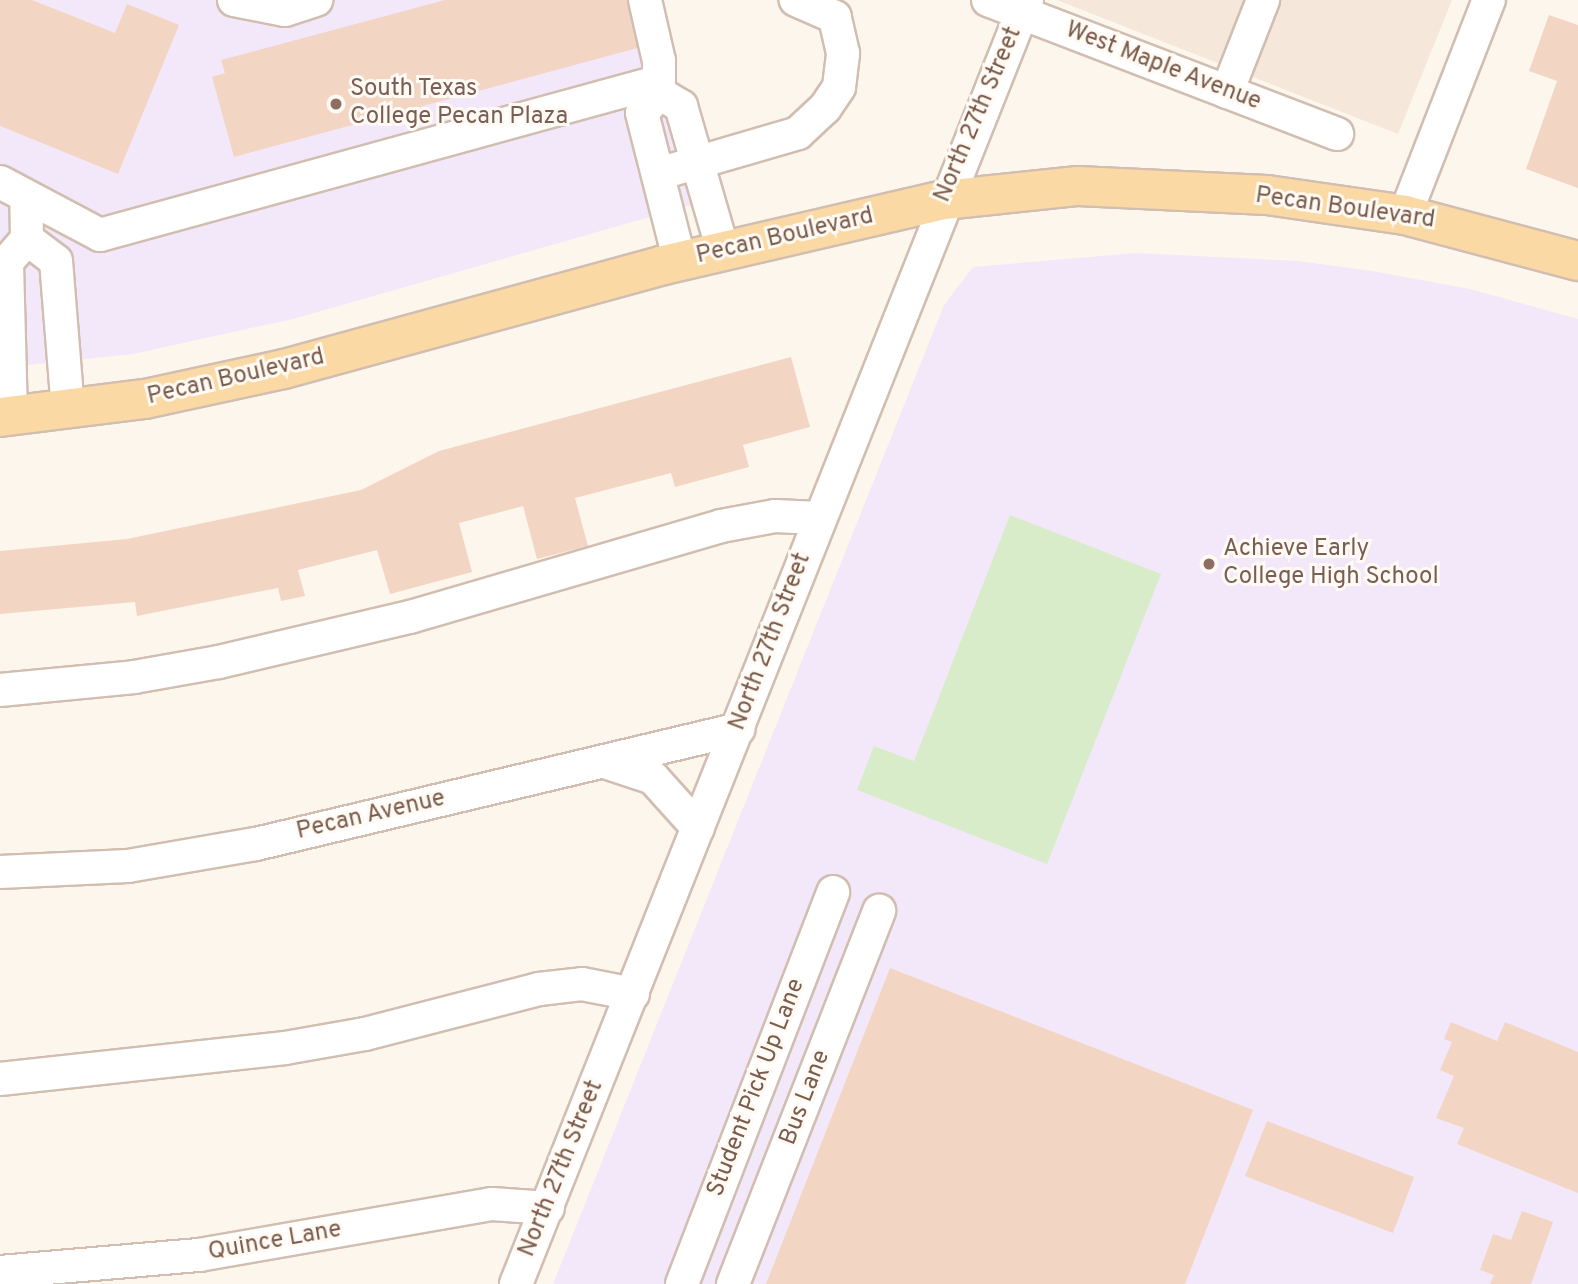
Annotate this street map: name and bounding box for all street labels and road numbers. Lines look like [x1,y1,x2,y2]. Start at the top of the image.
street label: West Maple Avenue [1061,16,1265,118]
street label: North 27th Street [929,23,1029,207]
street label: Pecan Boulevard [1253,182,1437,236]
street label: Pecan Boulevard [694,203,876,271]
street label: Pecan Boulevard [145,344,327,412]
street label: North 27th Street [724,549,818,735]
street label: Pecan Avenue [293,785,449,847]
street label: Student Pick Up Lane [702,975,812,1201]
street label: Bus Lane [775,1046,837,1150]
street label: North 27th Street [513,1077,611,1261]
street label: Quince Lane [206,1216,344,1268]

